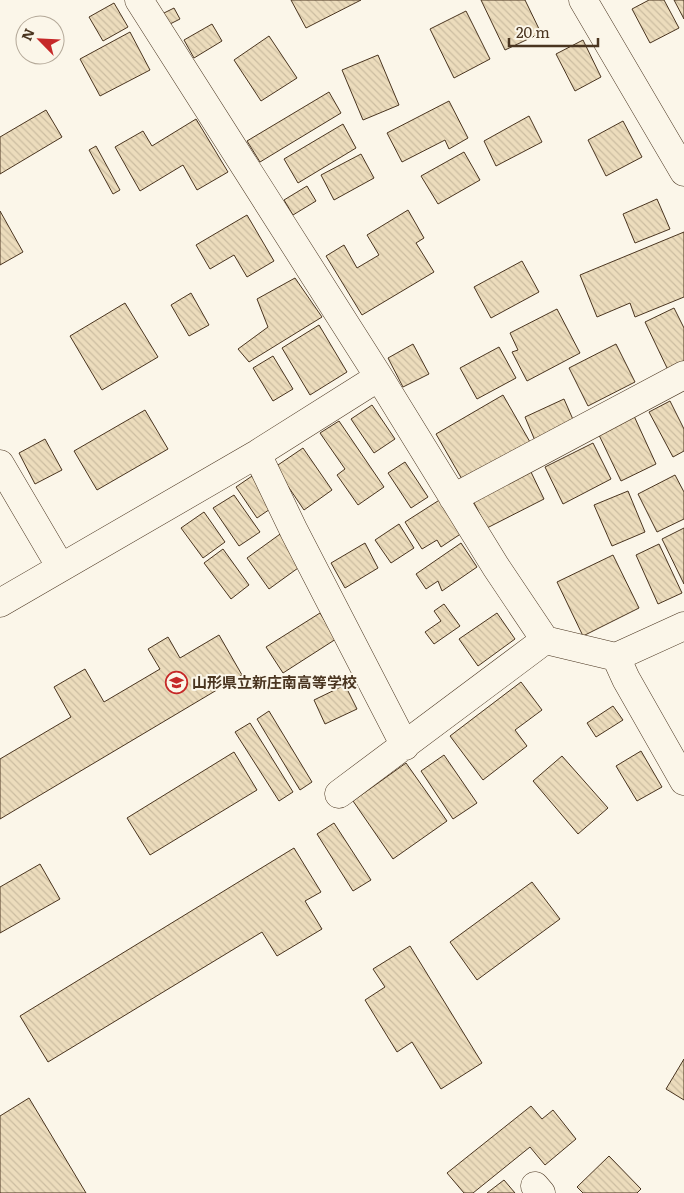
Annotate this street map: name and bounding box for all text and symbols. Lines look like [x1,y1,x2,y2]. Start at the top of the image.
north arrow [15,15,65,65]
scale bar [509,15,598,47]
text: 20 m [516,20,550,43]
text: N [16,25,39,44]
place label: 山形県立新庄南高等学校 [192,670,357,693]
school or university icon: 山形県立新庄南高等学校 [164,671,188,695]

